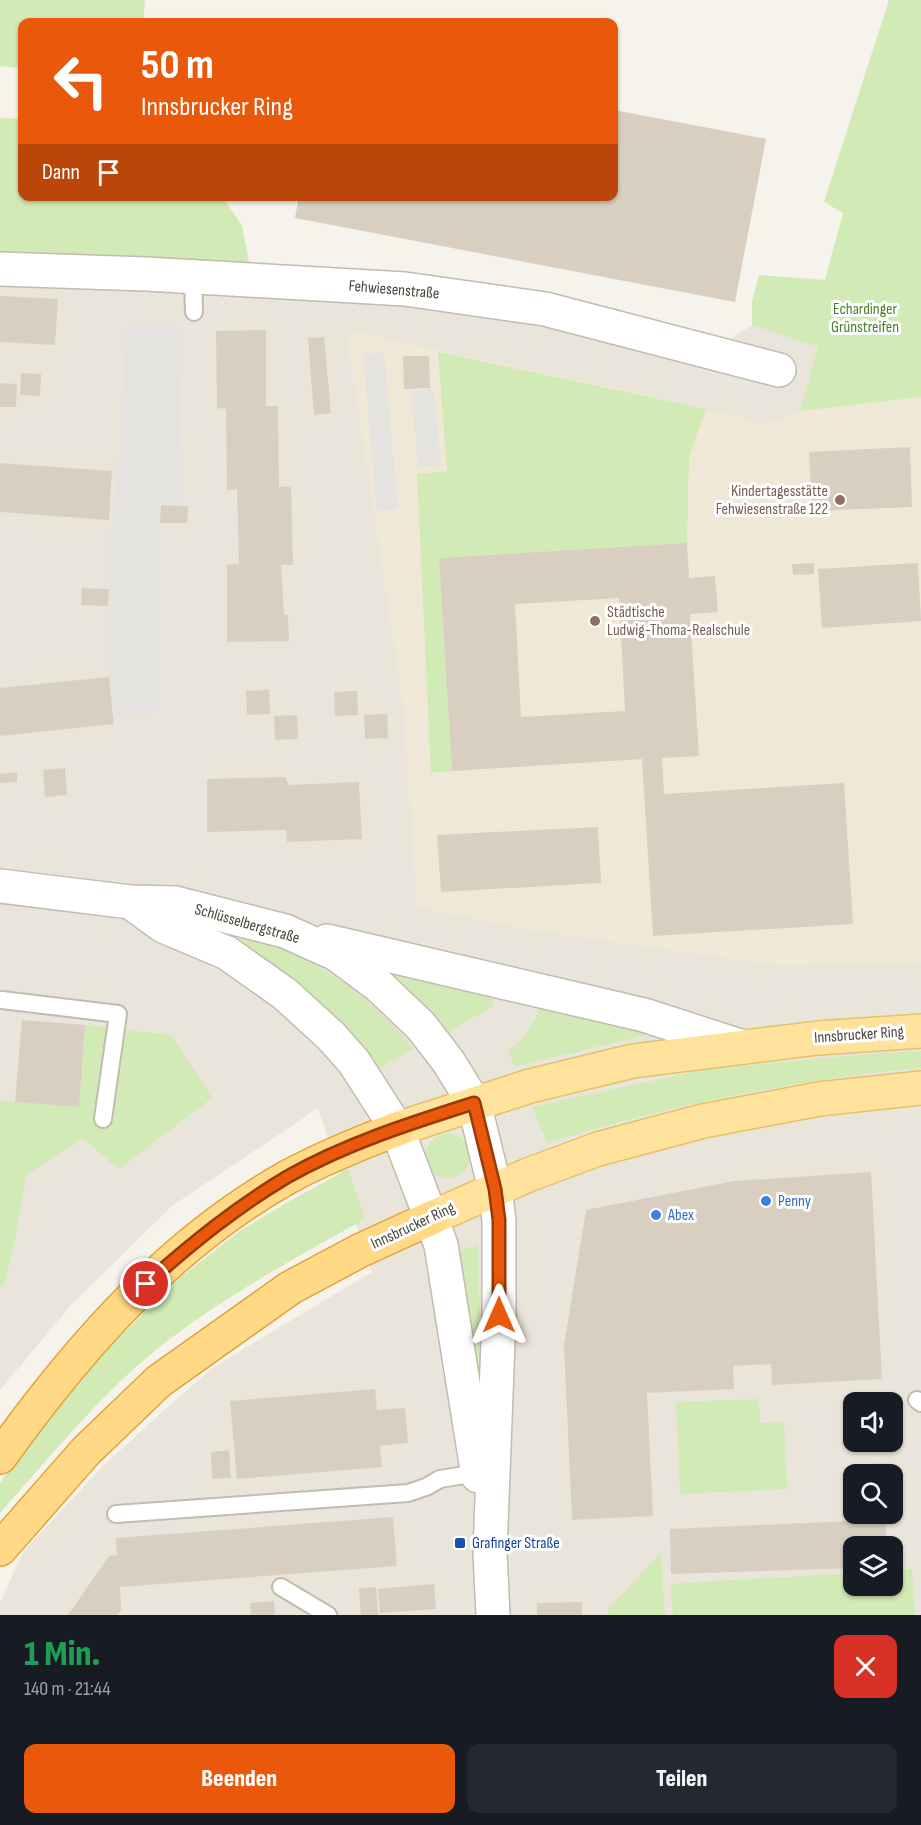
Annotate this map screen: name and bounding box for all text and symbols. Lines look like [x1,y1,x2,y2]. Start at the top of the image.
text: 50 m [141,40,214,91]
icon: left [42,42,120,120]
text: Innsbrucker Ring [141,91,293,123]
icon: arrive [92,156,125,189]
text: Dann [42,159,80,186]
street label: Fehwiesenstraße [348,277,440,303]
park label: Echardinger Grünstreifen [831,300,899,337]
place label: Kindertagesstätte Fehwiesenstraße 122 [716,482,828,519]
marker: Kindertagesstätte Fehwiesenstraße 122 [833,493,847,507]
place label: Städtische Ludwig-Thoma-Realschule [607,603,750,640]
marker: Städtische Ludwig-Thoma-Realschule [588,614,602,628]
street label: Schlüsselbergstraße [192,900,302,948]
street label: Innsbrucker Ring [813,1022,905,1048]
place label: Penny [778,1192,811,1211]
marker: Penny [759,1194,773,1208]
street label: Innsbrucker Ring [368,1198,458,1254]
place label: Abex [667,1206,694,1225]
marker: Abex [649,1208,663,1222]
pin [120,1258,171,1309]
icon: arrive [129,1267,162,1300]
position arrow [467,1283,531,1347]
map controls [843,1392,903,1596]
button: sound [843,1392,903,1452]
button: search [843,1464,903,1524]
place label: Grafinger Straße [472,1534,560,1553]
marker: Grafinger Straße [453,1536,467,1550]
button: layers [843,1536,903,1596]
text: 1 Min. [24,1633,100,1676]
button: close [834,1635,897,1698]
text: 140 m · 21:44 [24,1677,111,1701]
button: Beenden [24,1744,455,1813]
button: Teilen [467,1744,897,1813]

